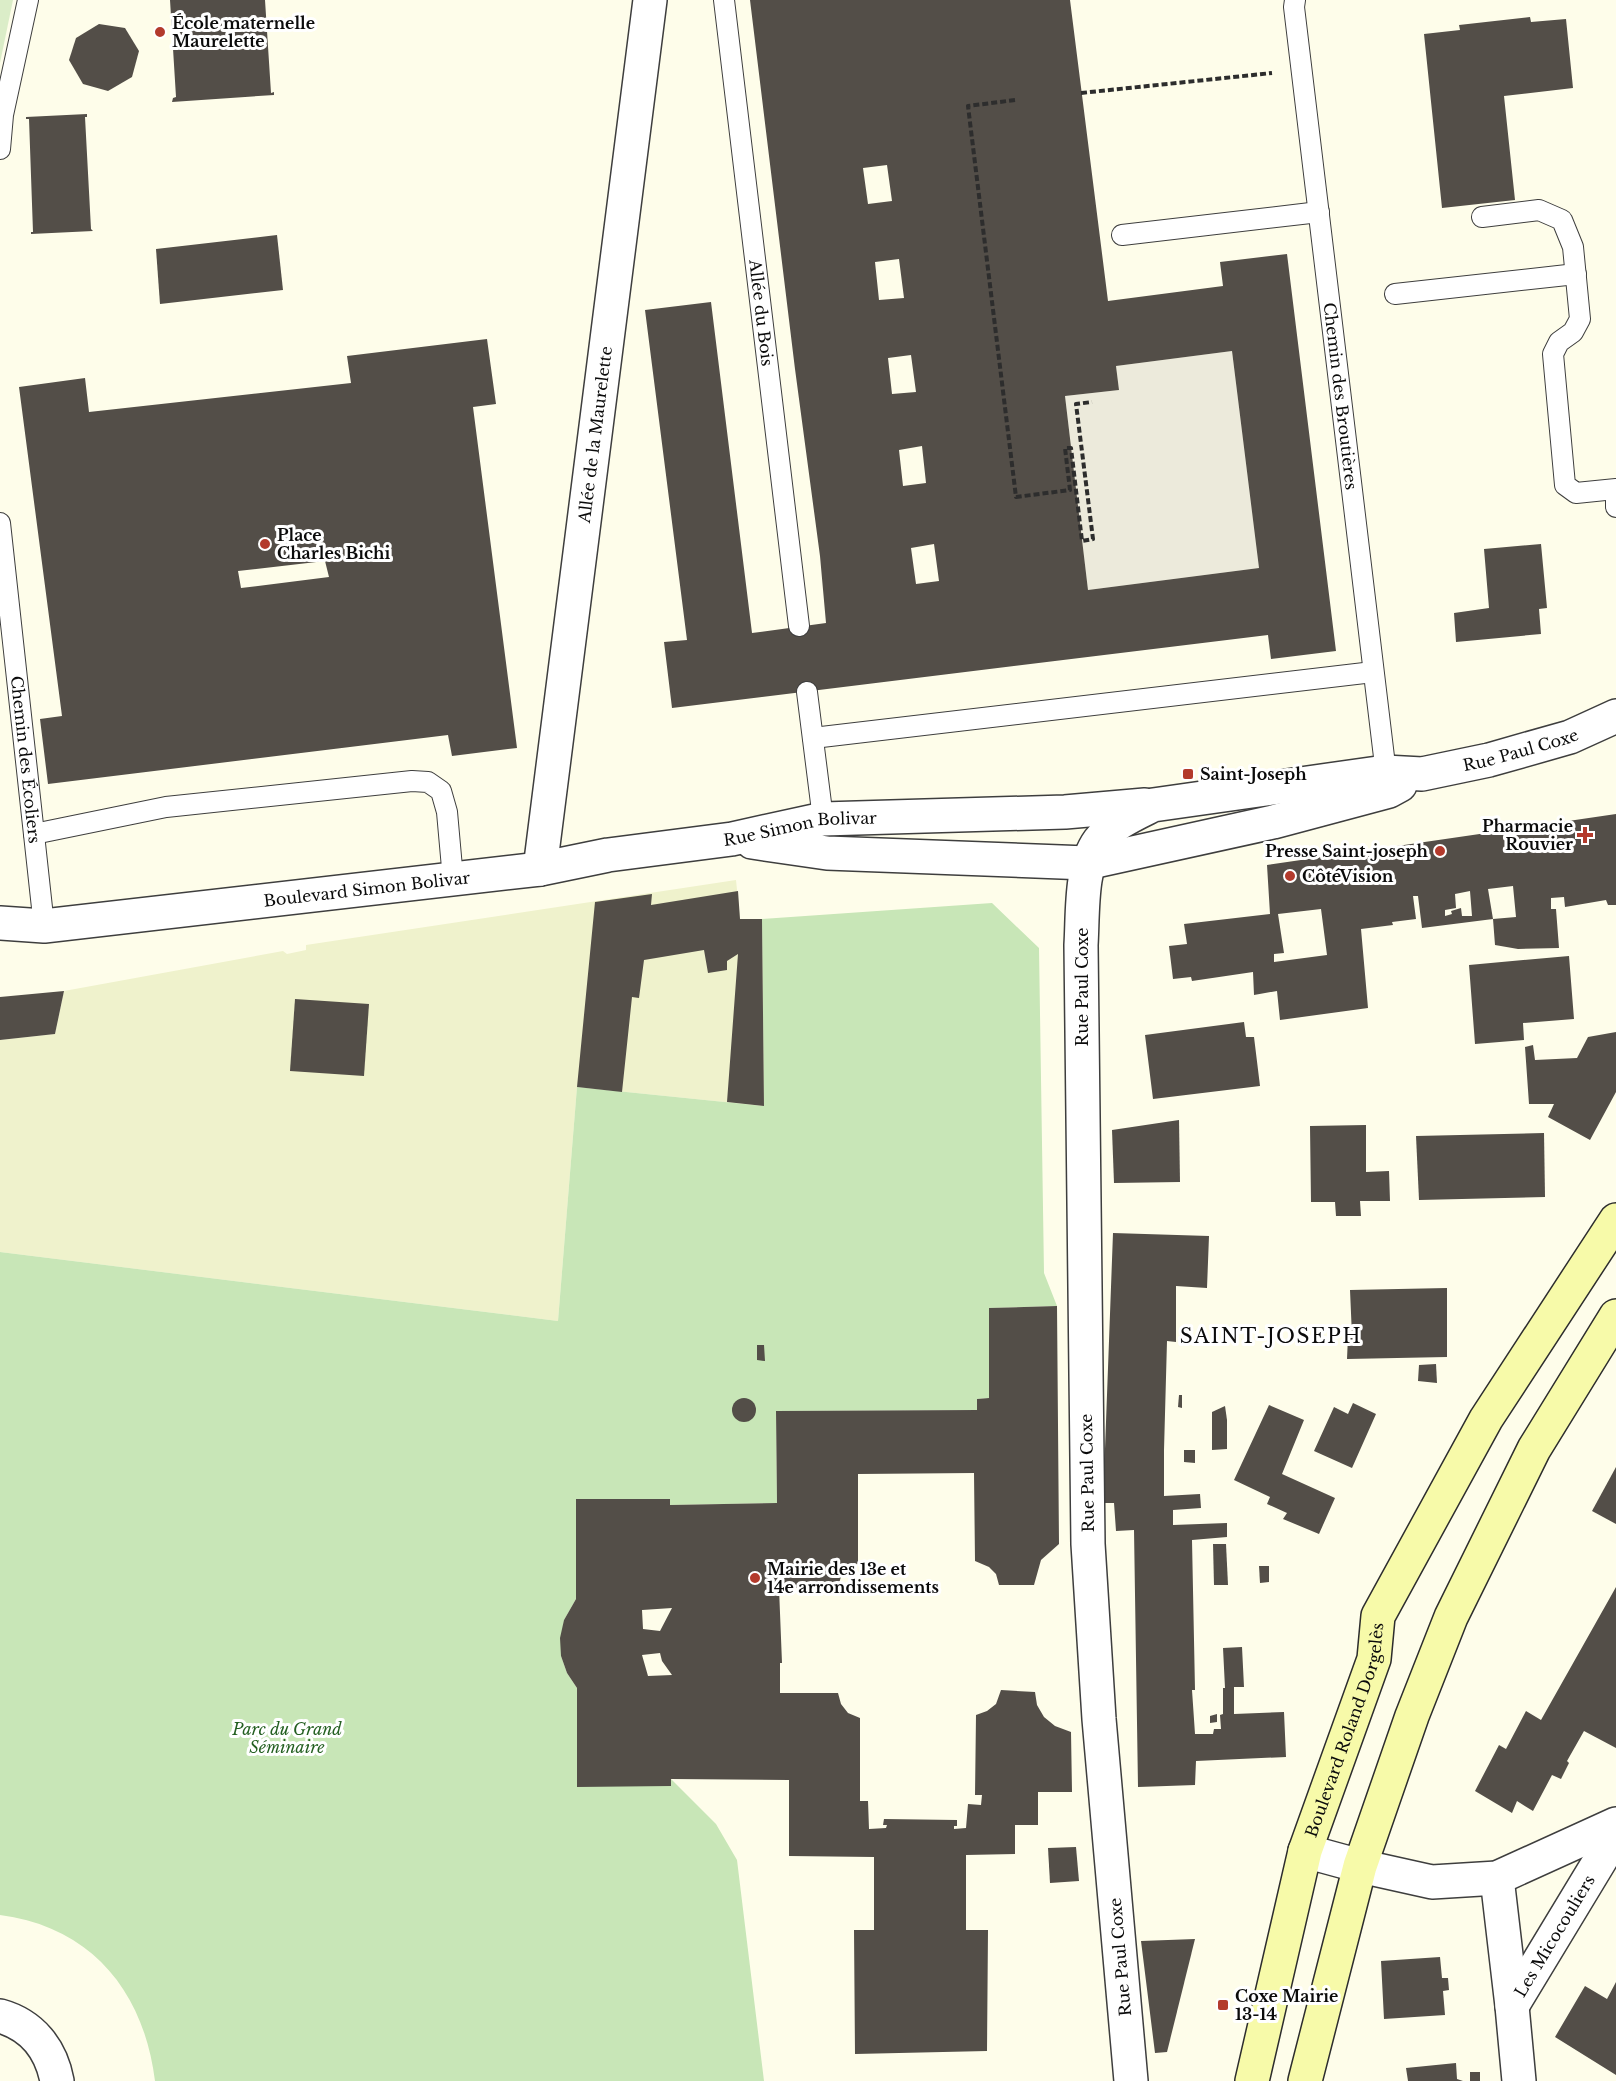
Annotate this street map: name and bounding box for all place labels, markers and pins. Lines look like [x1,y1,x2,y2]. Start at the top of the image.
place label: École maternelle Maurelette [172,13,315,51]
marker: École maternelle Maurelette [153,25,167,39]
place label: Place Charles Bichi [277,525,390,563]
marker: Place Charles Bichi [258,537,272,551]
place label: Saint-Joseph [1200,764,1307,784]
marker: Saint-Joseph [1181,767,1195,781]
place label: Pharmacie Rouvier [1482,816,1573,854]
marker: Pharmacie Rouvier [1578,828,1592,842]
place label: Presse Saint-joseph [1265,841,1429,861]
marker: Presse Saint-joseph [1433,844,1447,858]
place label: CôtéVision [1302,866,1394,886]
marker: CôtéVision [1283,869,1297,883]
place label: Mairie des 13e et 14e arrondissements [767,1559,939,1597]
marker: Mairie des 13e et 14e arrondissements [748,1571,762,1585]
place label: Coxe Mairie 13-14 [1235,1986,1338,2024]
marker: Coxe Mairie 13-14 [1216,1998,1230,2012]

